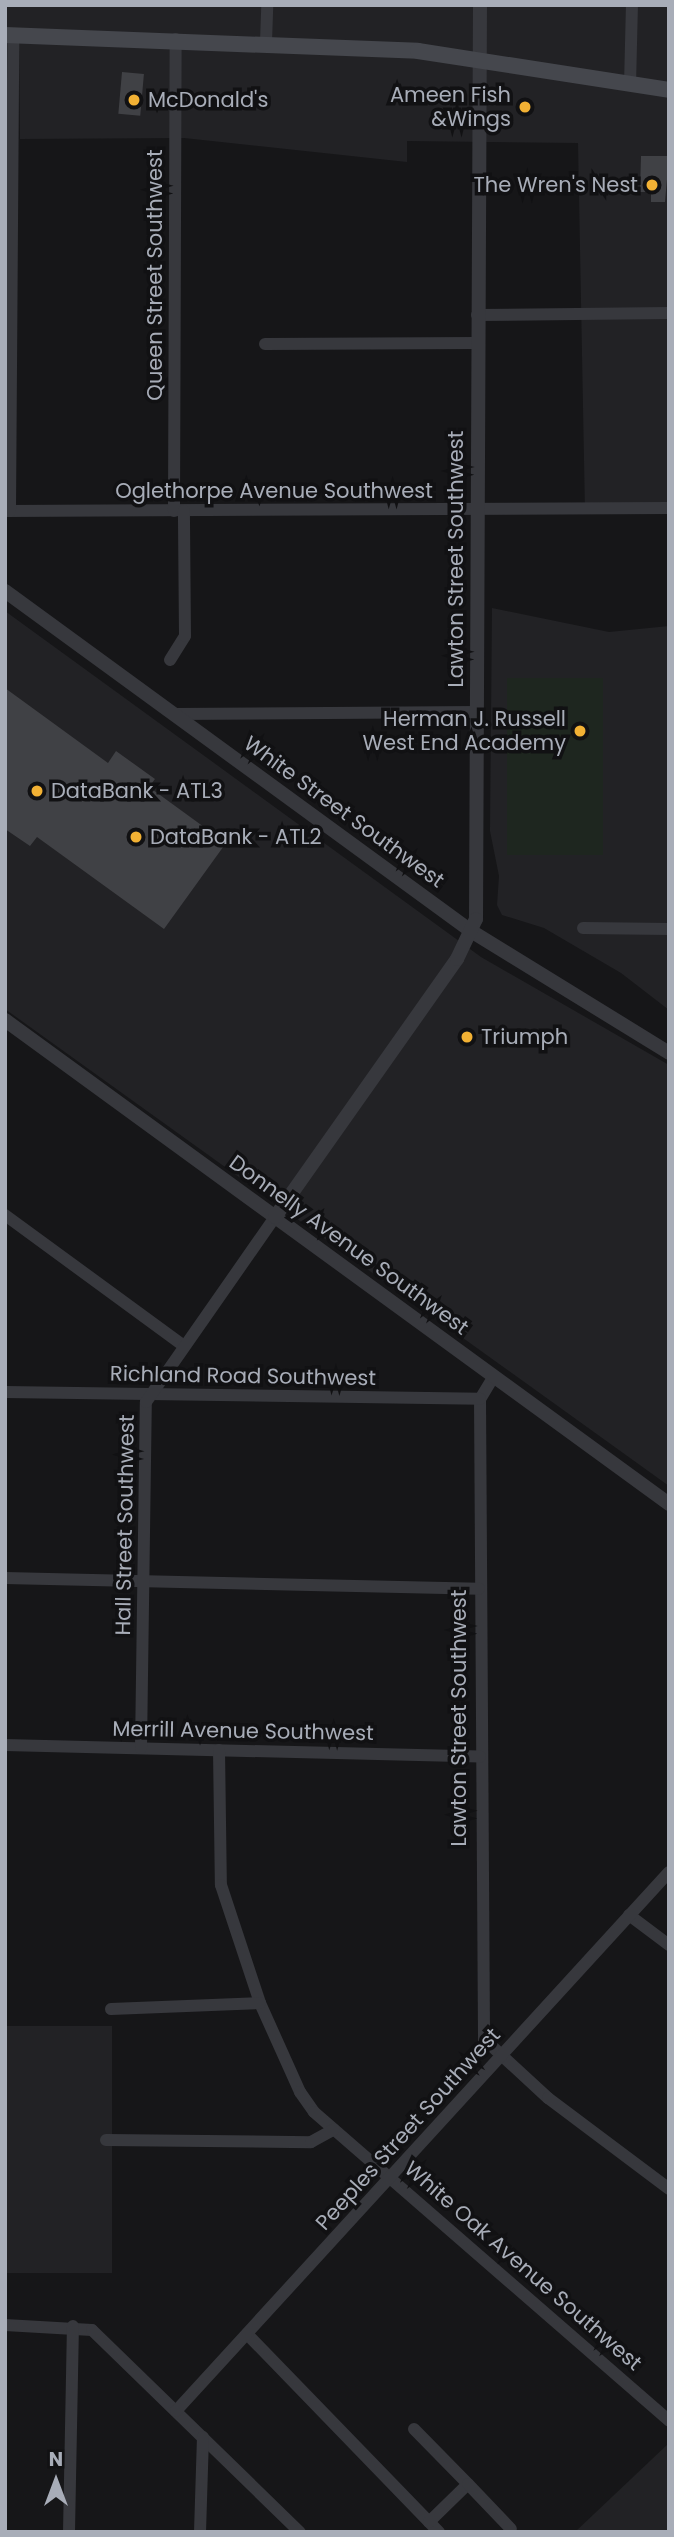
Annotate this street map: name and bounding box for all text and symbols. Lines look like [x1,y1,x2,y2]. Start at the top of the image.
place label: Ameen Fish &Wings [390,82,511,132]
place label: McDonald's [148,87,268,113]
marker: McDonald's [126,92,142,108]
marker: Ameen Fish &Wings [517,99,533,115]
street label: Queen Street Southwest [142,149,168,401]
place label: The Wren's Nest [473,172,638,198]
marker: The Wren's Nest [644,177,660,193]
street label: Lawton Street Southwest [443,431,469,687]
street label: Oglethorpe Avenue Southwest [115,478,433,504]
place label: Herman J. Russell West End Academy [362,706,566,756]
marker: Herman J. Russell West End Academy [572,723,588,739]
street label: White Street Southwest [239,731,449,893]
place label: DataBank - ATL3 [51,778,223,804]
marker: DataBank - ATL3 [29,783,45,799]
place label: DataBank - ATL2 [150,824,322,850]
marker: DataBank - ATL2 [128,829,144,845]
place label: Triumph [481,1024,568,1050]
marker: Triumph [459,1029,475,1045]
street label: Donnelly Avenue Southwest [224,1150,474,1340]
street label: Richland Road Southwest [110,1361,376,1391]
street label: Hall Street Southwest [110,1414,140,1636]
street label: Lawton Street Southwest [446,1590,472,1846]
street label: Merrill Avenue Southwest [112,1716,374,1746]
street label: Peeples Street Southwest [311,2023,505,2235]
street label: White Oak Avenue Southwest [399,2156,647,2376]
north arrow [21,2446,91,2516]
text: N [49,2446,63,2473]

